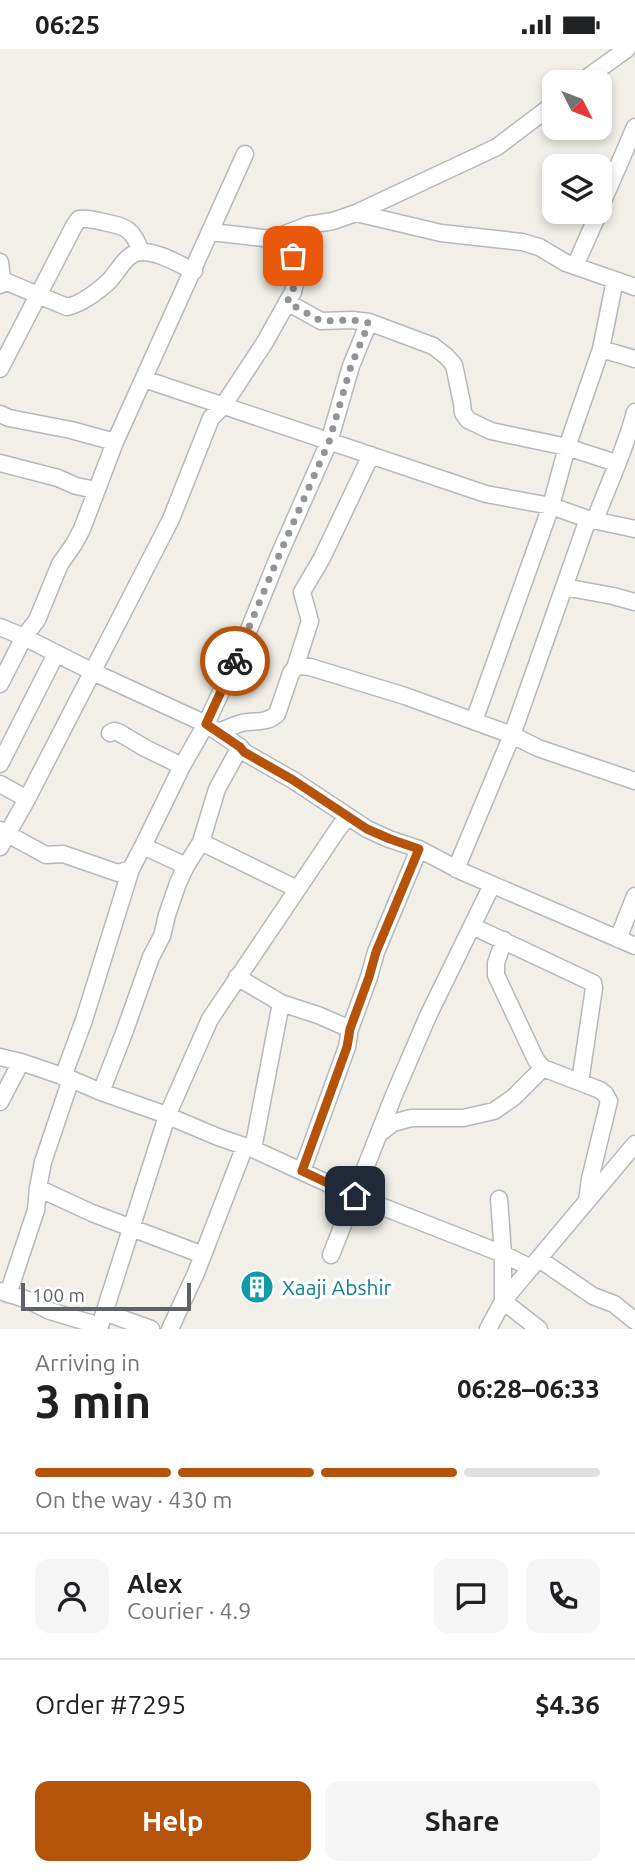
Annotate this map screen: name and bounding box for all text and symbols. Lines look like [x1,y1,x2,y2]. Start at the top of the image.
text: 06:25 [35,10,100,39]
north arrow [542,70,612,140]
map controls [542,70,612,224]
button: layers [542,154,612,224]
pin [263,226,323,286]
icon: bag [274,237,312,275]
courier [200,626,270,696]
icon: bike [216,642,254,680]
pin [325,1166,385,1226]
icon: home [336,1177,374,1215]
building icon: Xaaji Abshir [238,1268,276,1306]
place label: Xaaji Abshir [282,1275,392,1299]
scale bar [21,1280,191,1312]
text: 100 m [32,1284,85,1306]
text: Arriving in [35,1350,140,1375]
text: 06:28–06:33 [457,1374,600,1403]
text: 3 min [35,1375,151,1427]
text: On the way · 430 m [35,1487,232,1512]
button: person [35,1559,109,1633]
button: chat [434,1559,508,1633]
button: phone [526,1559,600,1633]
text: Alex [127,1569,182,1598]
text: Courier · 4.9 [127,1598,251,1623]
text: Order #7295 [35,1690,186,1719]
text: $4.36 [535,1690,600,1719]
button: Help [35,1781,311,1861]
button: Share [325,1781,600,1861]

